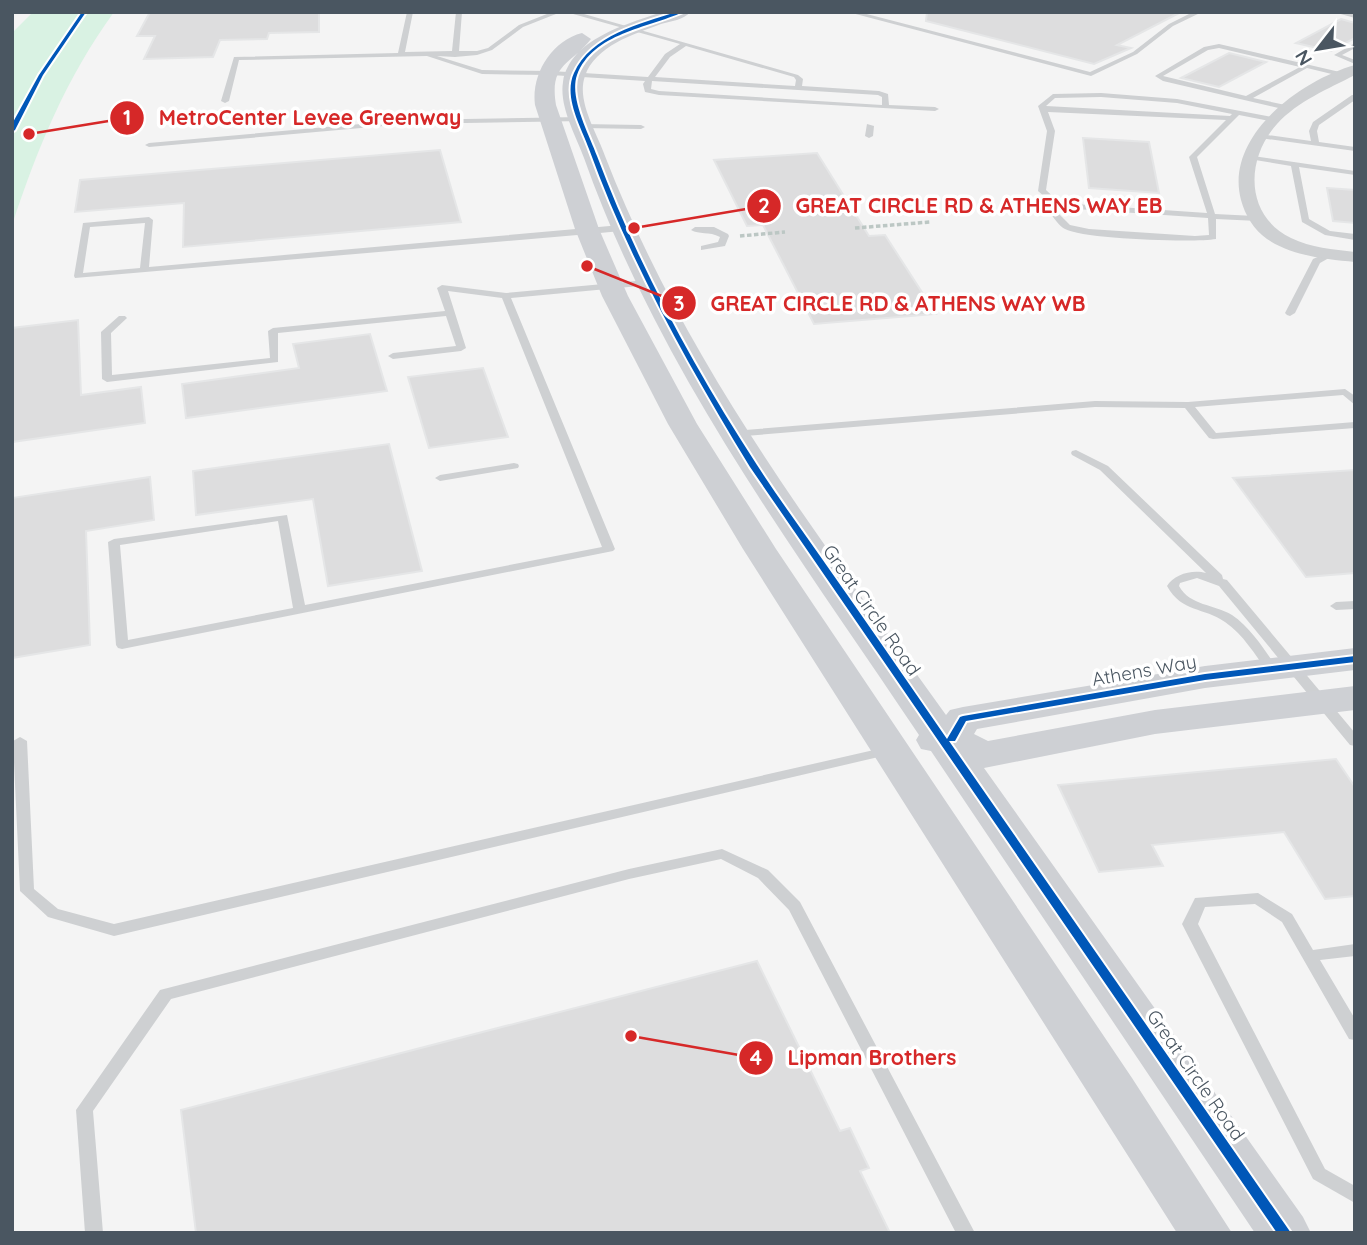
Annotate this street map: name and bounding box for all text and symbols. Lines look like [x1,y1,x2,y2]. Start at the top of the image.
north arrow [1283,14,1353,84]
text: N [1290,46,1317,70]
callout: MetroCenter Levee Greenway [110,97,476,139]
text: 1 [123,104,131,130]
text: MetroCenter Levee Greenway [159,104,461,130]
callout: GREAT CIRCLE RD & ATHENS WAY EB [746,185,1176,227]
text: 2 [758,192,770,218]
text: GREAT CIRCLE RD & ATHENS WAY EB [795,192,1163,218]
callout: GREAT CIRCLE RD & ATHENS WAY WB [661,282,1099,324]
text: 3 [673,290,685,316]
text: GREAT CIRCLE RD & ATHENS WAY WB [711,290,1085,316]
street label: Great Circle Road [818,540,926,680]
street label: Athens Way [1090,649,1198,691]
street label: Great Circle Road [1142,1005,1250,1145]
callout: Lipman Brothers [739,1037,971,1079]
text: 4 [750,1044,762,1070]
text: Lipman Brothers [788,1044,956,1070]

